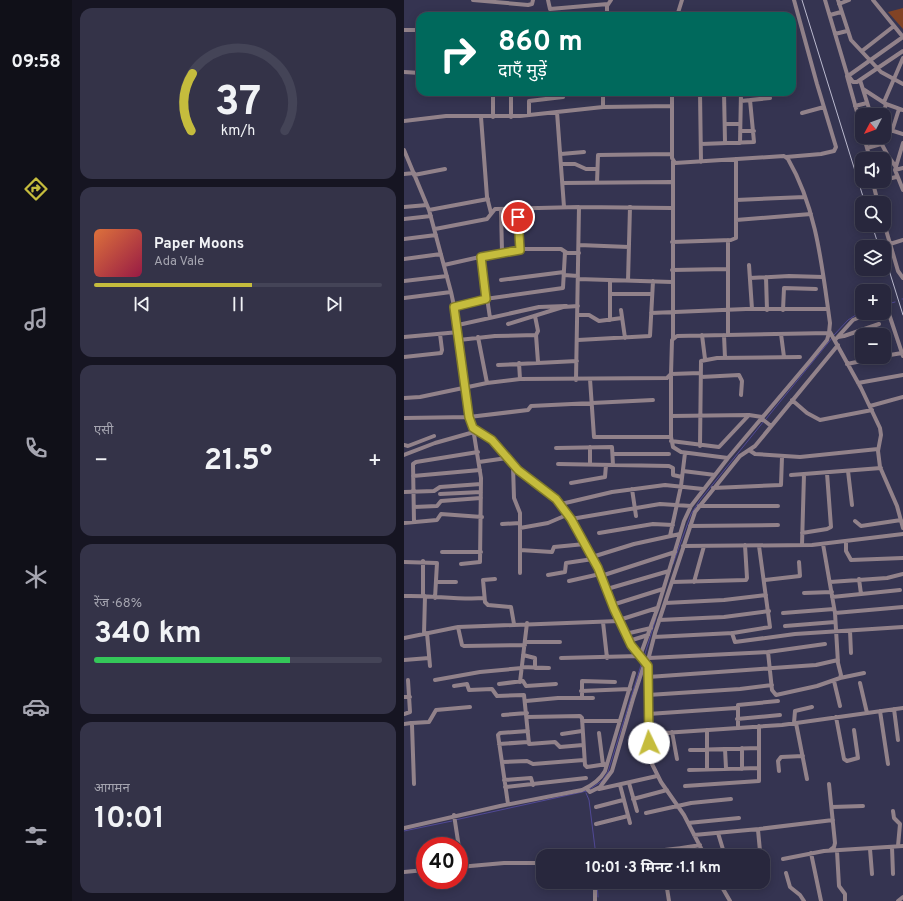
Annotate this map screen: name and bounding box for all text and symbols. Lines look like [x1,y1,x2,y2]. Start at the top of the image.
text: 860 m [498,25,583,61]
icon: right [432,28,484,80]
text: 09:58 [11,51,61,74]
text: दाएँ मुड़ें [498,60,547,83]
text: 37 [215,77,261,130]
north arrow [855,108,891,144]
map controls [855,108,891,364]
text: km/h [221,122,255,140]
button: sound [855,152,891,188]
icon: directions [22,175,50,203]
button: search [855,196,891,232]
pin [501,200,535,234]
icon: arrive [507,206,529,228]
text: Paper Moons [154,235,244,254]
button: layers [855,240,891,276]
text: Ada Vale [154,254,204,270]
button: + [855,284,891,320]
icon: previous [131,293,153,315]
icon: pause [227,293,249,315]
icon: next [323,293,345,315]
icon: music [22,305,50,333]
button: − [855,328,891,364]
text: एसी [94,423,113,439]
icon: phone [22,434,50,462]
text: 21.5° [204,443,272,480]
text: − [94,448,108,475]
text: + [368,448,382,475]
icon: climate [22,563,50,591]
text: रेंज · 68% [94,596,142,612]
text: 340 km [94,616,202,653]
icon: car [22,693,50,721]
position arrow [628,722,670,764]
text: आगमन [94,781,130,797]
text: 10:01 [94,801,165,838]
icon: filters [22,822,50,850]
speed limit sign: 40 [416,837,468,889]
text: 10:01 · 3 मिनट · 1.1 km [585,859,721,878]

